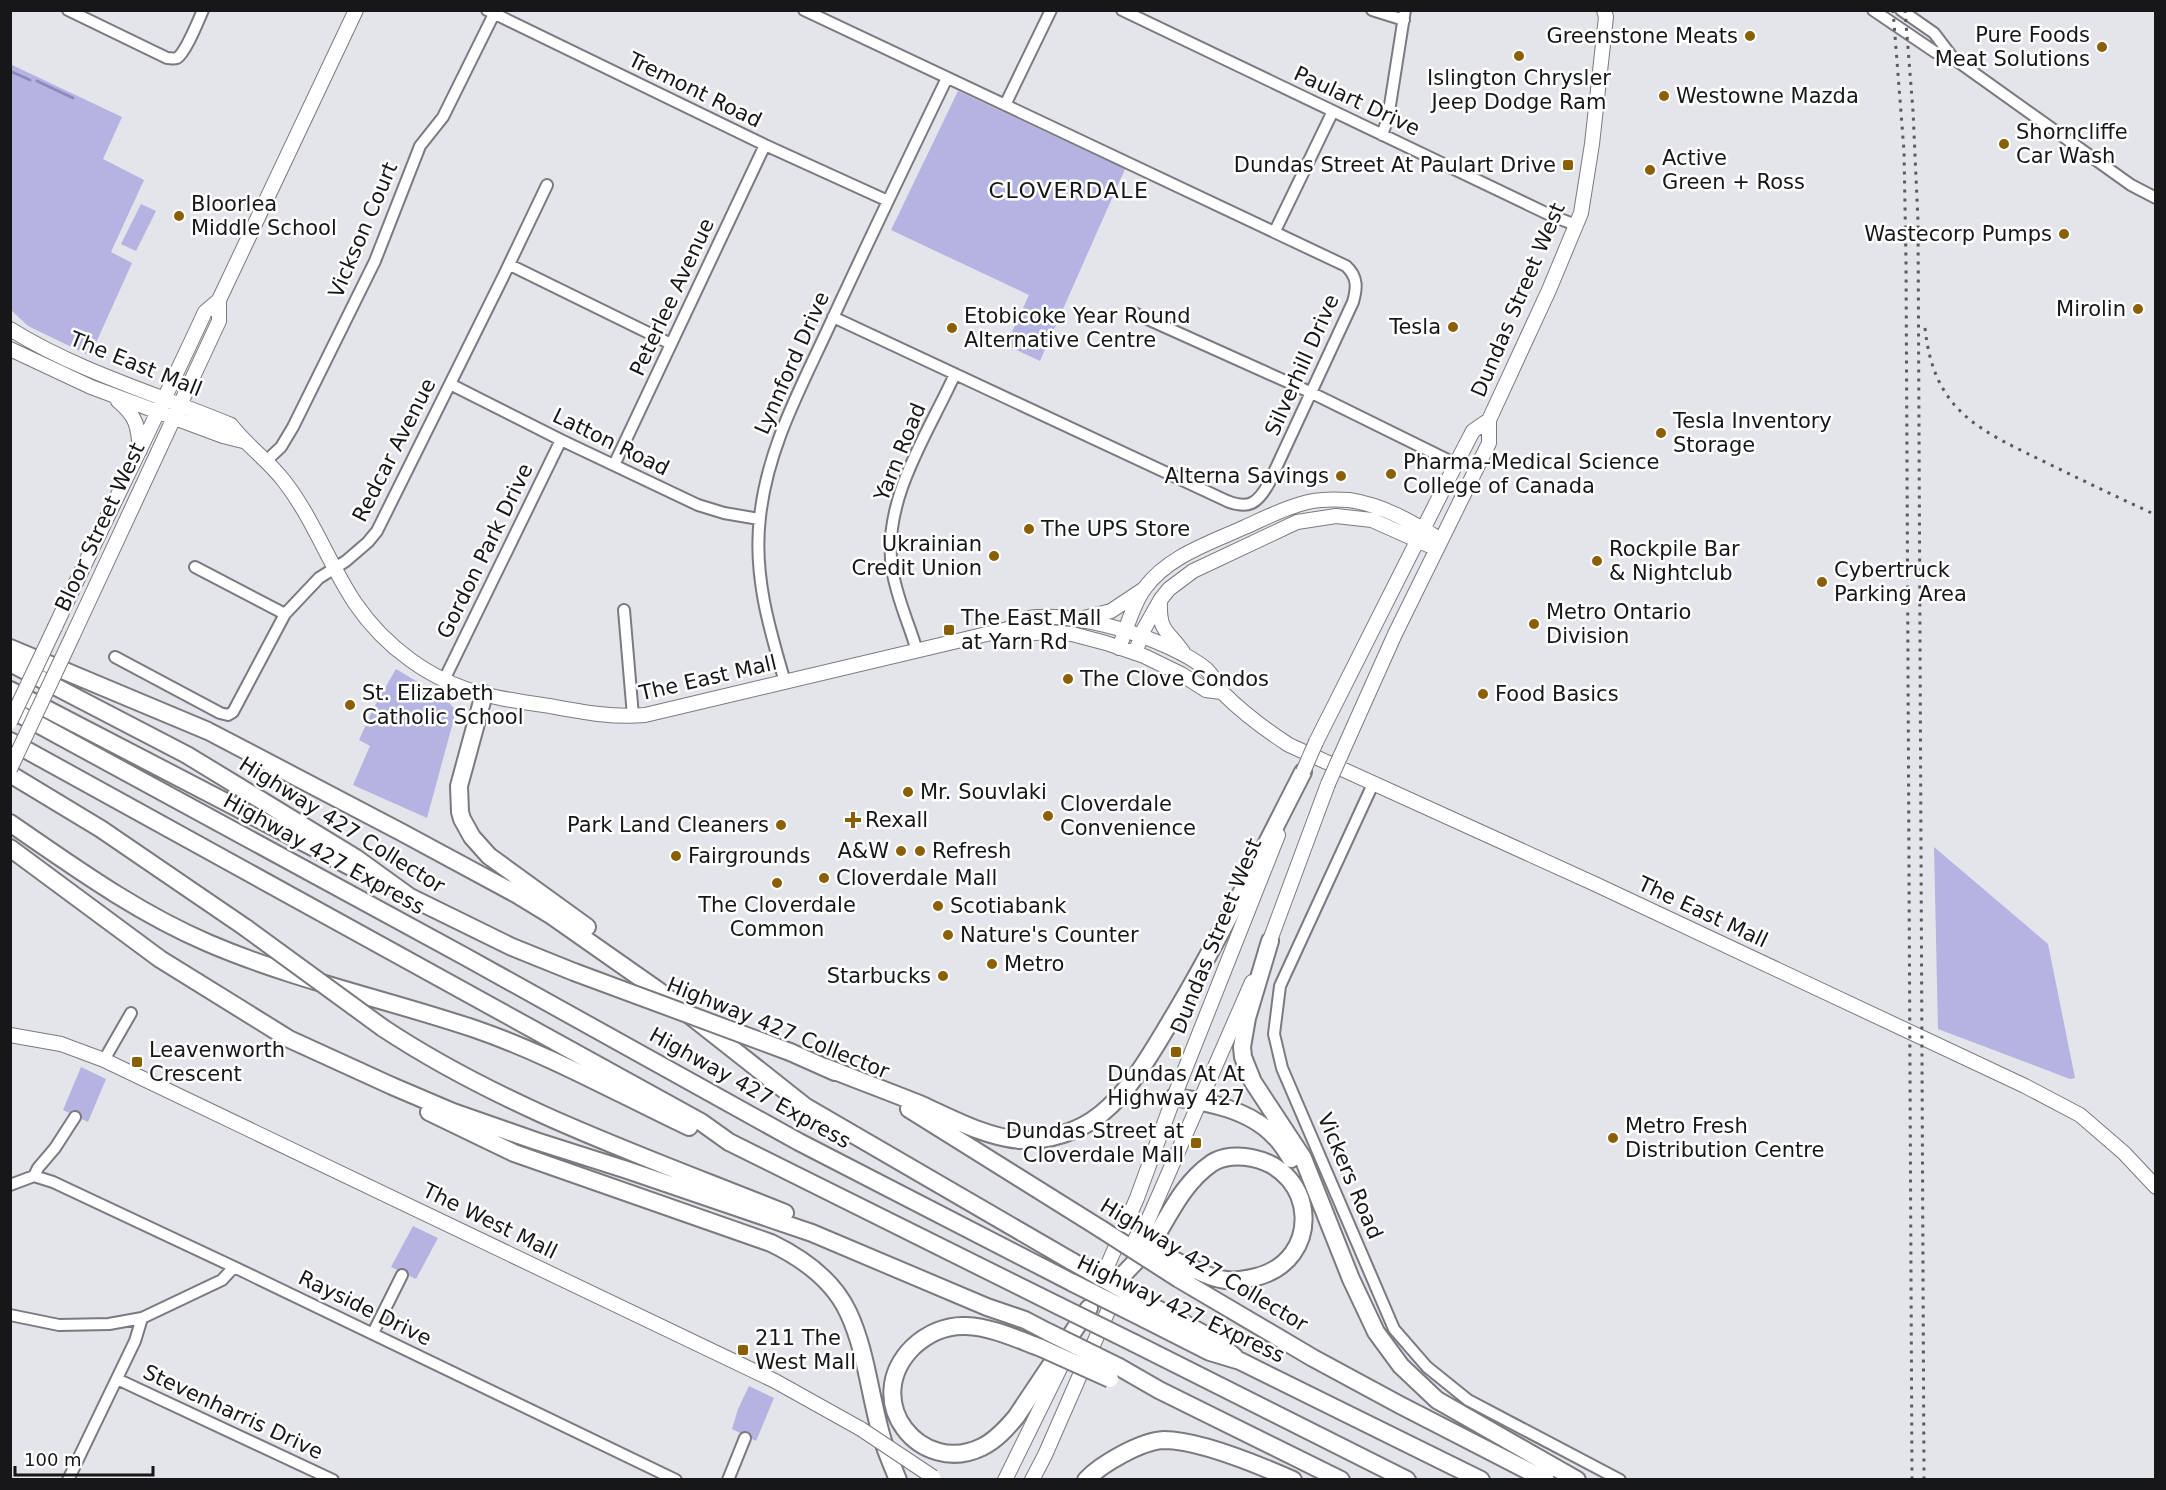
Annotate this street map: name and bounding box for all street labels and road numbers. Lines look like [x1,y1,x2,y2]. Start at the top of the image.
street label: Tremont Road [624,47,765,133]
street label: Paulart Drive [1290,61,1424,141]
street label: Vickson Court [324,159,402,301]
street label: Dundas Street West [1466,199,1570,401]
street label: Peterlee Avenue [625,214,719,380]
street label: Lynnford Drive [750,288,834,438]
street label: Silverhill Drive [1260,291,1344,439]
street label: The East Mall [65,326,206,401]
street label: Redcar Avenue [348,374,440,526]
street label: Yarn Road [869,399,931,506]
street label: Latton Road [549,403,673,481]
street label: Bloor Street West [50,439,150,615]
street label: Gordon Park Drive [432,460,538,642]
street label: The East Mall [636,651,779,706]
street label: Highway 427 Collector [235,752,449,898]
street label: Highway 427 Express [219,789,429,919]
street label: Dundas Street West [1166,835,1266,1037]
street label: The East Mall [1633,871,1772,953]
street label: Highway 427 Collector [663,972,893,1084]
street label: Highway 427 Express [645,1023,855,1153]
street label: Vickers Road [1313,1109,1387,1243]
street label: The West Mall [418,1178,561,1264]
street label: Highway 427 Collector [1096,1194,1312,1337]
street label: Highway 427 Express [1073,1250,1289,1368]
street label: Rayside Drive [295,1265,435,1351]
street label: Stevenharris Drive [139,1360,327,1464]

